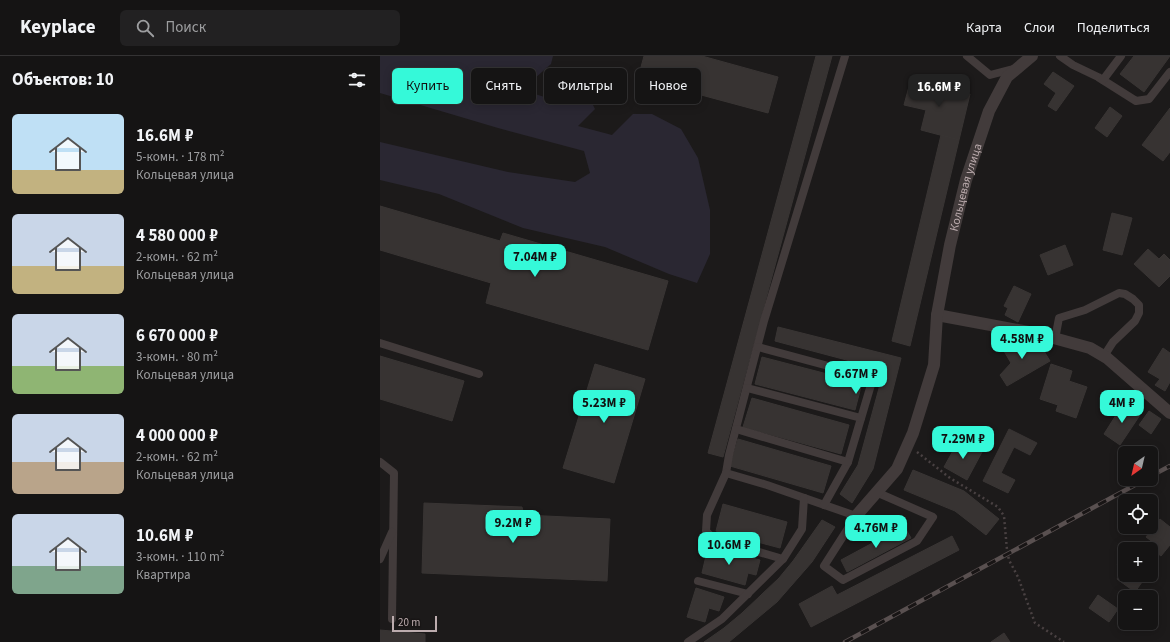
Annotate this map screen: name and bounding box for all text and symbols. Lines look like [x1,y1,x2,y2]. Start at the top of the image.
search box [120,10,400,46]
text: Keyplace [20,14,96,41]
icon: search [134,17,156,39]
text: Поиск [166,17,206,38]
text: Карта [966,18,1002,38]
text: Слои [1024,18,1055,38]
text: Поделиться [1077,18,1150,38]
text: Объектов: 10 [12,68,114,92]
chip: Купить [392,68,463,104]
chip: Снять [471,68,536,104]
chip: Фильтры [544,68,627,104]
chip: Новое [635,68,701,104]
icon: filters [346,69,368,91]
pin: 16.6M ₽ [902,74,976,108]
text: 16.6M ₽ [917,78,961,96]
text: 16.6M ₽ [136,124,193,148]
icon: home [44,130,92,178]
street label: Кольцевая улица [945,141,986,233]
text: 5-комн. · 178 m² [136,148,225,166]
text: Кольцевая улица [136,166,234,184]
text: 4 580 000 ₽ [136,224,218,248]
icon: home [44,230,92,278]
pin: 7.04M ₽ [498,244,572,278]
text: 2-комн. · 62 m² [136,248,218,266]
text: 7.04M ₽ [513,248,557,266]
text: Кольцевая улица [136,266,234,284]
text: 6 670 000 ₽ [136,324,218,348]
pin: 4.58M ₽ [985,326,1059,360]
icon: home [44,330,92,378]
text: 4.58M ₽ [1000,330,1044,348]
text: 3-комн. · 80 m² [136,348,218,366]
pin: 6.67M ₽ [819,361,893,395]
text: 6.67M ₽ [834,365,878,383]
text: Кольцевая улица [136,366,234,384]
pin: 5.23M ₽ [567,390,641,424]
pin: 4M ₽ [1098,390,1146,424]
text: 5.23M ₽ [582,394,626,412]
text: 4M ₽ [1109,394,1135,412]
text: 4 000 000 ₽ [136,424,218,448]
pin: 7.29M ₽ [926,426,1000,460]
icon: home [44,430,92,478]
text: 7.29M ₽ [941,430,985,448]
north arrow [1118,446,1158,486]
map controls [1118,446,1158,630]
text: 2-комн. · 62 m² [136,448,218,466]
text: Кольцевая улица [136,466,234,484]
button: locate [1118,494,1158,534]
pin: 9.2M ₽ [480,510,546,544]
text: 9.2M ₽ [495,514,532,532]
pin: 4.76M ₽ [839,515,913,549]
text: 4.76M ₽ [854,519,898,537]
text: 10.6M ₽ [136,524,193,548]
icon: home [44,530,92,578]
pin: 10.6M ₽ [692,532,766,566]
text: 10.6M ₽ [707,536,751,554]
button: + [1118,542,1158,582]
text: 3-комн. · 110 m² [136,548,225,566]
text: Квартира [136,566,191,584]
button: − [1118,590,1158,630]
scale bar [392,614,437,633]
text: 20 m [398,615,420,630]

